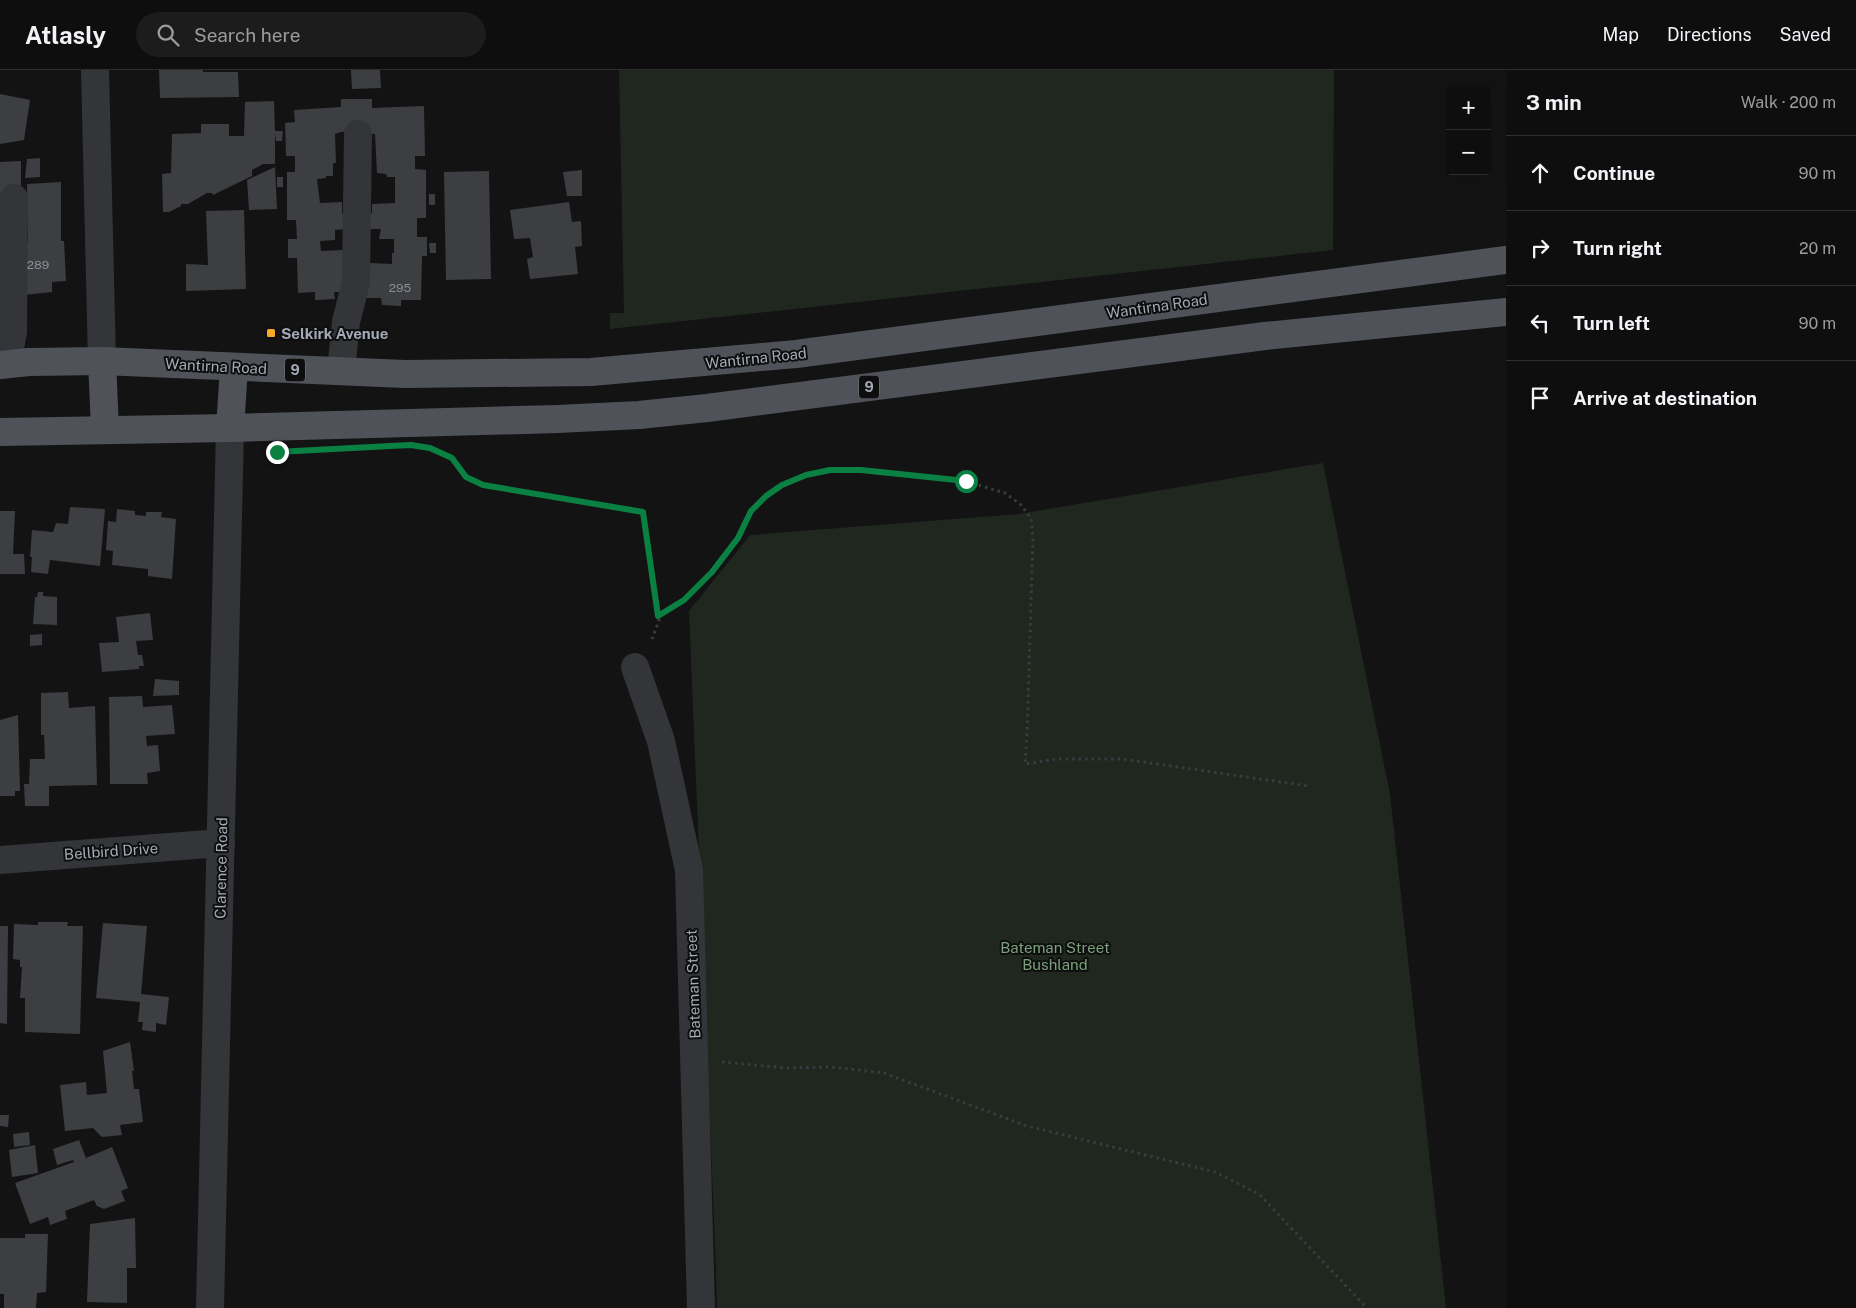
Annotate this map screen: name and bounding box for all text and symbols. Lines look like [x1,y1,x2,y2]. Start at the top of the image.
search box [136,12,486,57]
text: Atlasly [25,21,106,49]
icon: search [154,21,182,49]
text: Search here [194,24,301,46]
text: Map [1602,24,1639,45]
text: Directions [1667,24,1752,45]
text: Saved [1780,24,1831,45]
map controls [1446,85,1491,175]
button: + [1446,85,1491,130]
text: 3 min [1526,90,1582,115]
text: Walk · 200 m [1741,93,1836,112]
button: − [1446,130,1491,175]
icon: ahead [1526,159,1554,187]
text: Continue [1573,162,1655,184]
text: 90 m [1799,164,1836,183]
icon: right [1526,234,1554,262]
text: Turn right [1573,237,1662,259]
text: 20 m [1799,239,1836,258]
house number: 289 [27,258,49,272]
house number: 295 [389,281,411,295]
street label: Wantirna Road [1105,290,1209,322]
icon: left [1526,309,1554,337]
text: Turn left [1573,312,1650,334]
text: 90 m [1799,314,1836,333]
place label: Selkirk Avenue [281,325,388,342]
marker: Selkirk Avenue [265,327,277,339]
street label: Wantirna Road [704,344,808,372]
street label: Wantirna Road [165,355,267,377]
road number: 9 [285,358,305,382]
road number: 9 [859,376,879,398]
icon: arrive [1526,384,1554,412]
text: Arrive at destination [1573,387,1757,409]
route end [266,441,289,464]
route start [955,470,978,493]
street label: Clarence Road [212,817,230,919]
street label: Bellbird Drive [63,839,159,863]
street label: Bateman Street [683,929,703,1039]
park label: Bateman Street Bushland [1000,939,1110,973]

